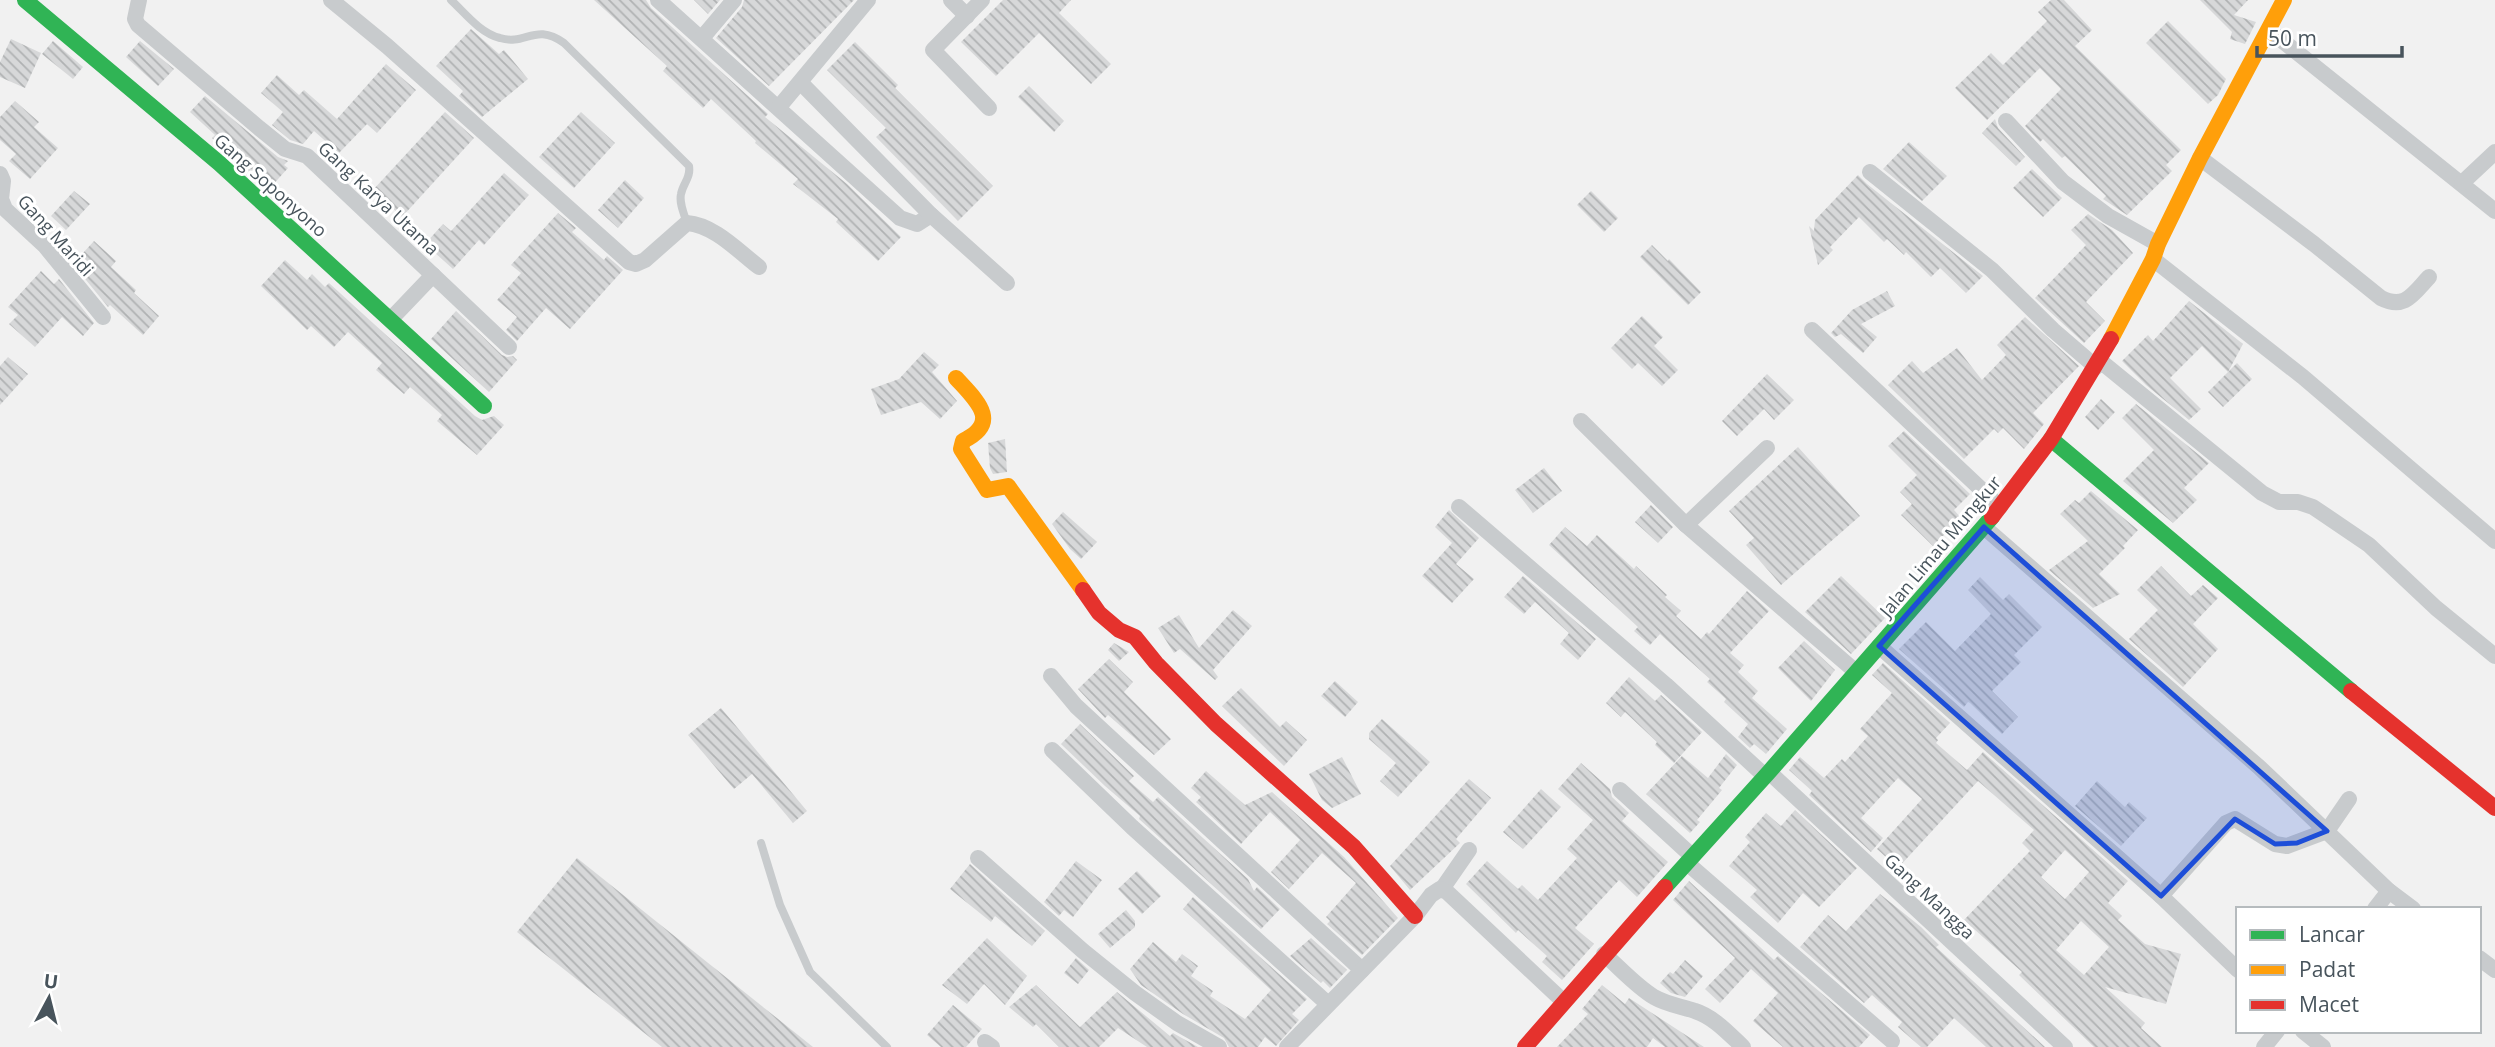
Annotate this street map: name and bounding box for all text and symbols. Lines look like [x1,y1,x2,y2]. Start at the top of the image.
scale bar [2257,14,2402,58]
text: 50 m [2268,24,2317,52]
street label: Gang Soponyono [210,128,332,242]
street label: Gang Karya Utama [313,136,445,260]
street label: Gang Maridi [13,189,99,281]
street label: Jalan Limau Mungkur [1873,470,2007,623]
street label: Gang Mangga [1880,848,1980,944]
legend [2236,907,2481,1033]
text: Lancar [2299,920,2365,948]
text: Padat [2299,955,2355,983]
north arrow [14,963,84,1033]
text: U [42,967,60,995]
text: Macet [2299,990,2359,1018]

